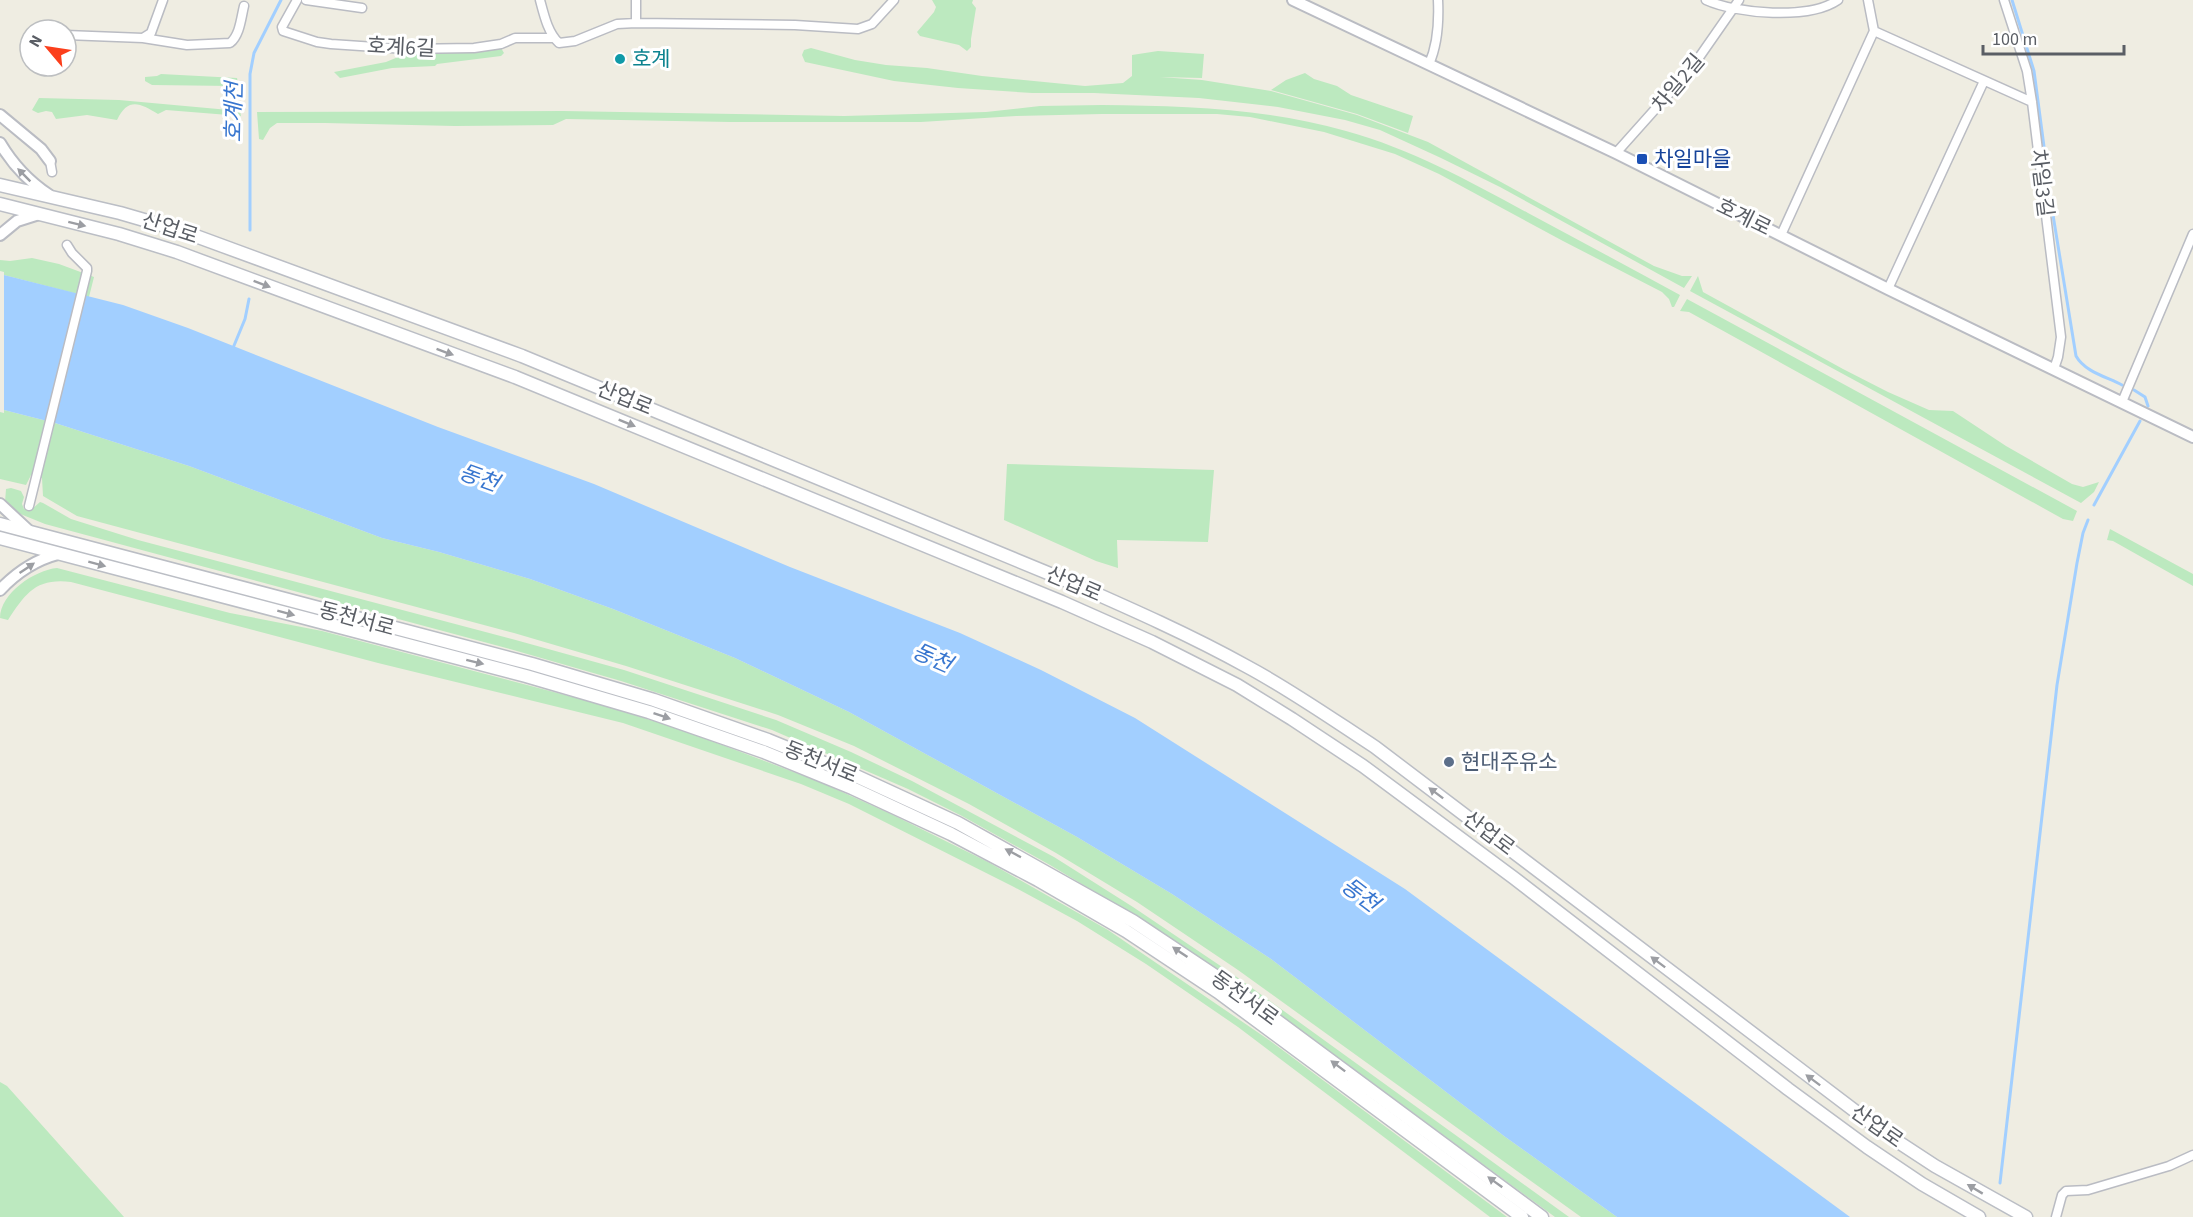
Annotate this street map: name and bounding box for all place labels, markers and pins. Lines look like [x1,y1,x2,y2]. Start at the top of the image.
place label: 호계 [632,44,671,74]
marker: 호계 [613,52,627,66]
place label: 차일마을 [1654,144,1731,174]
marker: 차일마을 [1635,152,1649,166]
place label: 현대주유소 [1461,747,1558,777]
marker: 현대주유소 [1442,755,1456,769]

